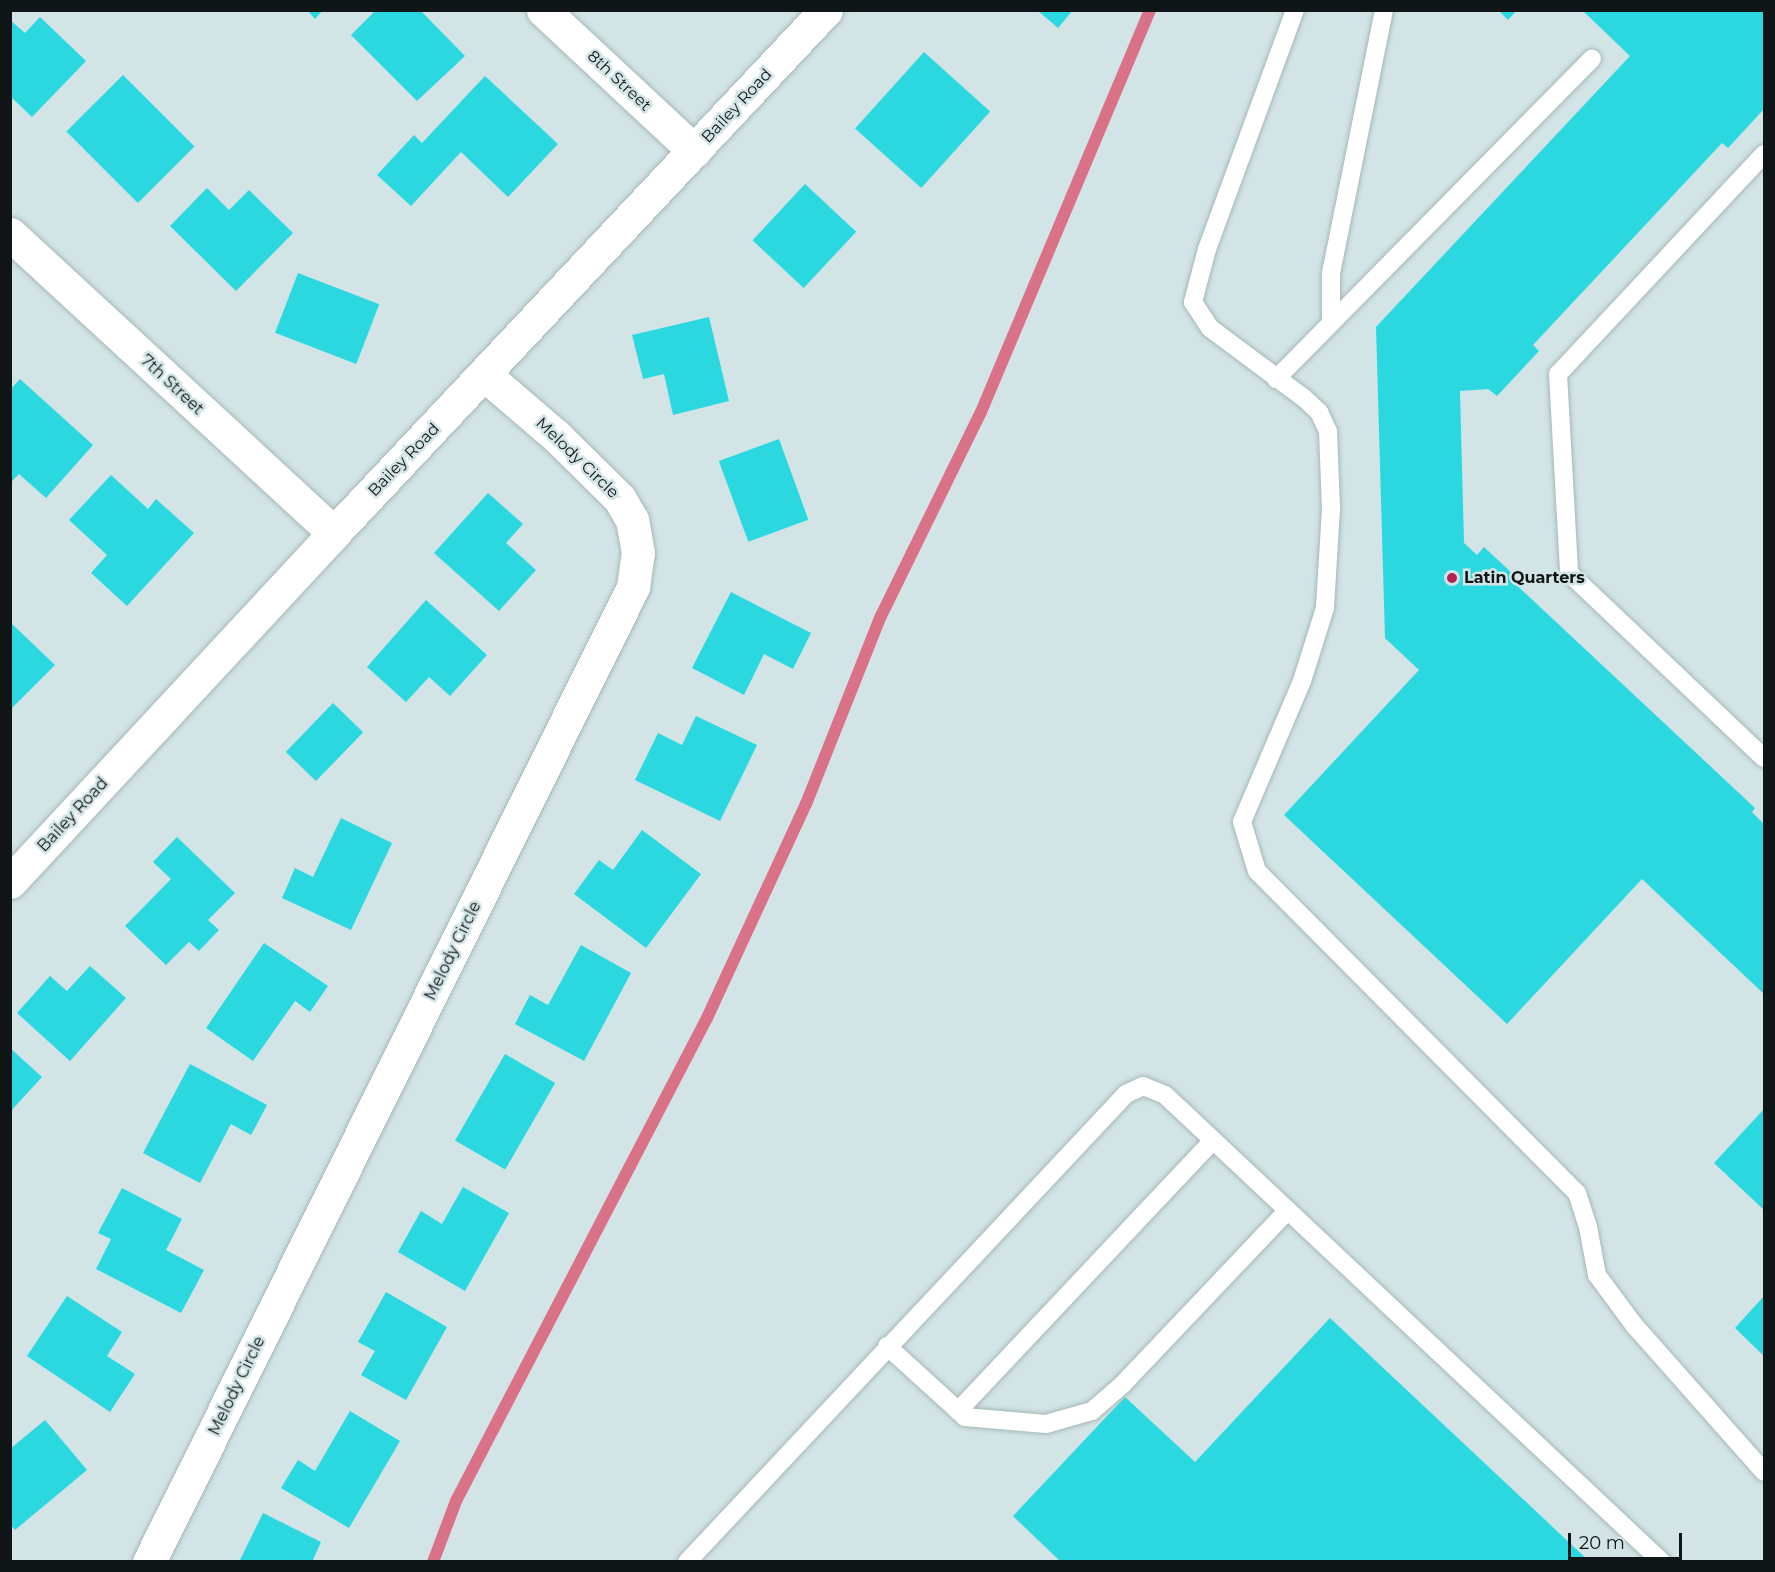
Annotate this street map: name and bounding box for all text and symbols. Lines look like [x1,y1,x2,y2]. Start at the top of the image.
street label: 8th Street [583,47,655,115]
street label: Bailey Road [698,65,776,147]
street label: 7th Street [137,351,207,419]
street label: Melody Circle [532,414,622,502]
street label: Bailey Road [364,419,444,501]
place label: Latin Quarters [1464,568,1585,588]
marker: Latin Quarters [1445,571,1459,585]
street label: Bailey Road [34,774,112,856]
street label: Melody Circle [421,898,485,1004]
street label: Melody Circle [205,1333,269,1439]
scale bar [1571,1521,1685,1559]
text: 20 m [1579,1532,1625,1554]

